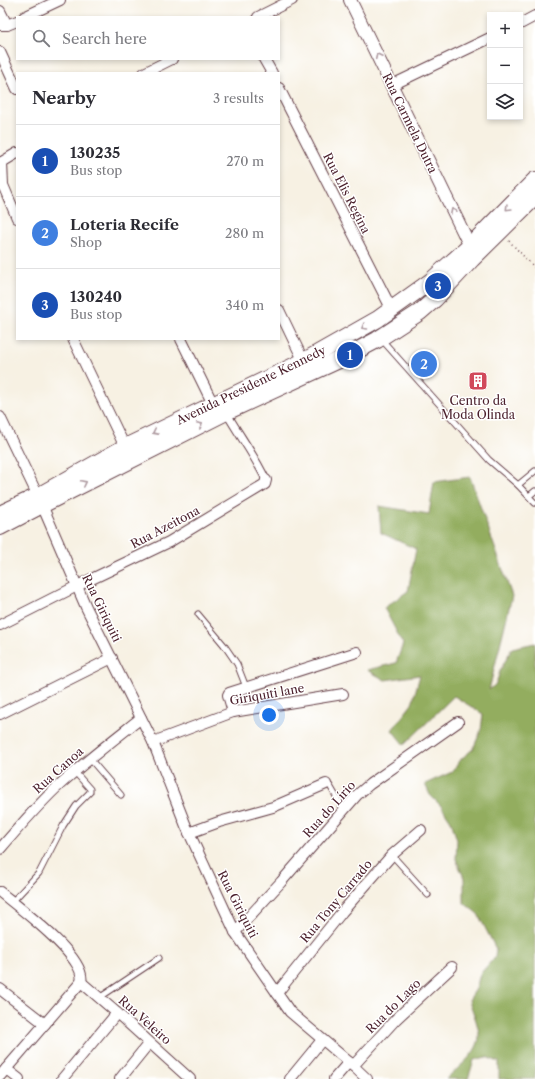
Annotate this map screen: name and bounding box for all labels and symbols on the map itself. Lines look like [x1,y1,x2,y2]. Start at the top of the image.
one-way arrow [375,53,383,60]
street label: Rua Carmela Dutra [379,70,441,176]
street label: Rua Elis Regina [320,150,374,237]
one-way arrow [505,203,513,210]
one-way arrow [450,208,458,215]
pin: 3 [425,271,451,301]
one-way arrow [361,322,368,329]
pin: 1 [337,340,363,370]
street label: Avenida Presidente Kennedy [173,342,328,428]
pin: 2 [411,349,437,379]
building icon: Centro da Moda Olinda [467,370,489,392]
place label: Centro da Moda Olinda [441,393,516,422]
one-way arrow [196,422,203,430]
one-way arrow [151,427,159,435]
one-way arrow [80,481,87,488]
street label: Rua Azeitona [128,502,203,551]
street label: Rua Giriquiti [79,572,125,645]
street label: Giriquiti lane [228,680,306,708]
your location [259,705,279,725]
street label: Rua Canoa [30,743,87,796]
street label: Rua do Lírio [300,778,358,840]
street label: Rua Tony Carrado [297,856,375,946]
street label: Rua Giriquiti [215,868,262,941]
street label: Rua do Lago [363,976,423,1036]
street label: Rua Veleiro [116,992,174,1048]

